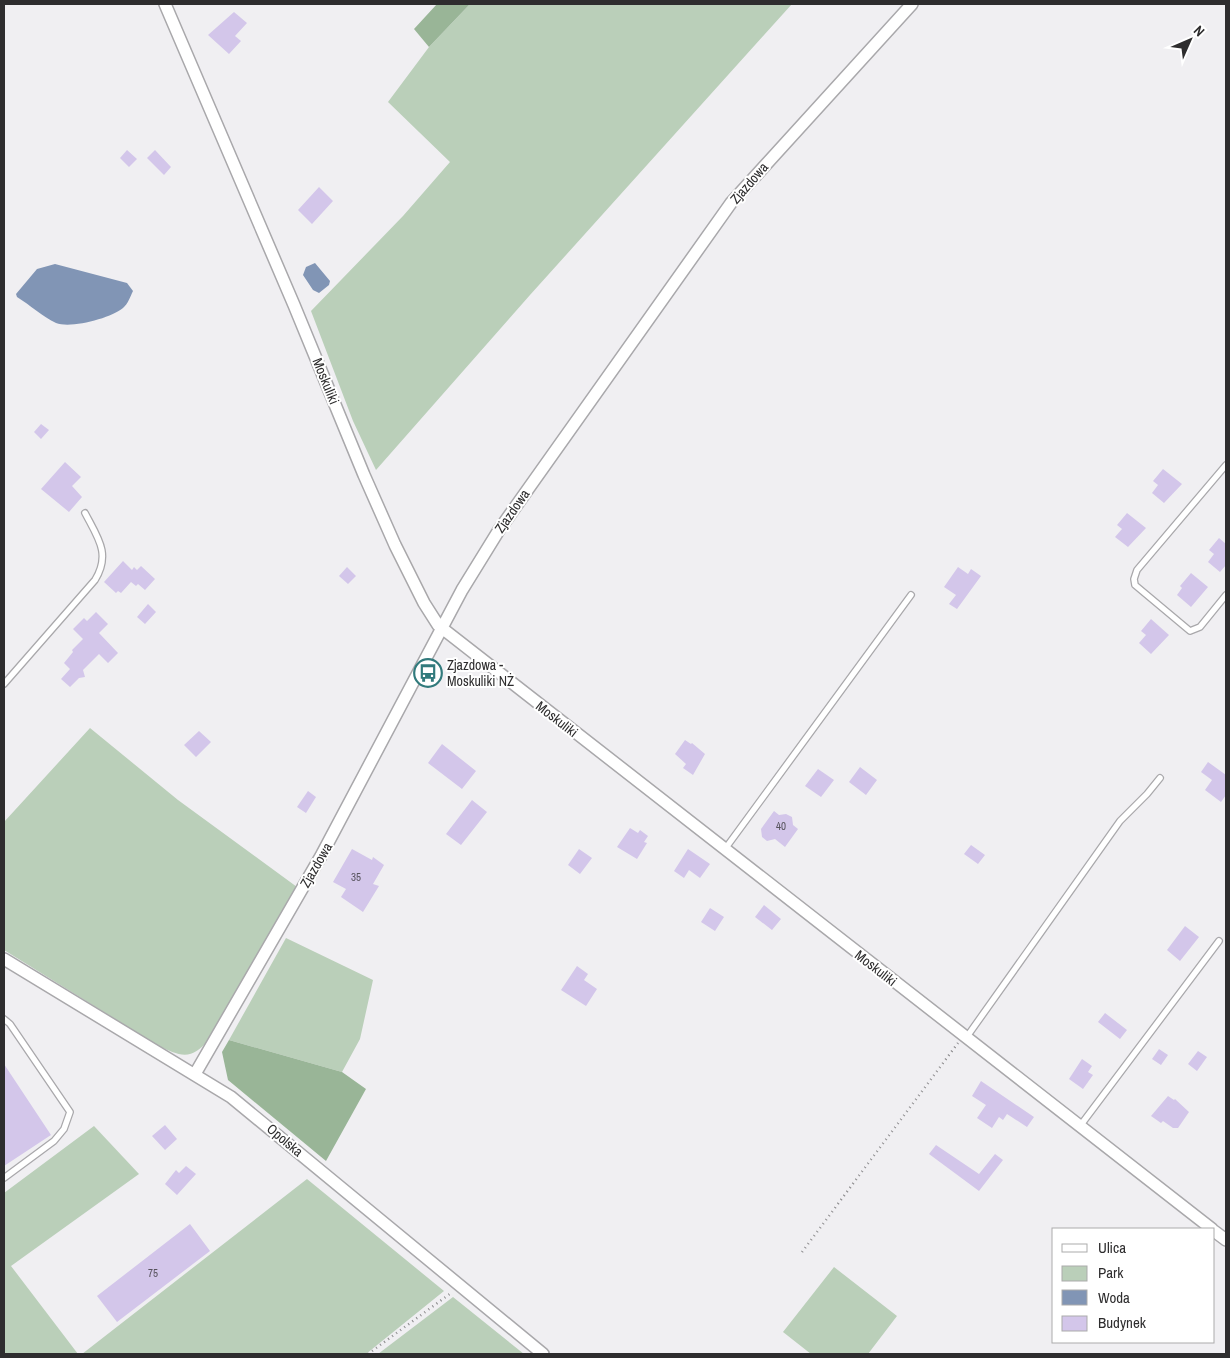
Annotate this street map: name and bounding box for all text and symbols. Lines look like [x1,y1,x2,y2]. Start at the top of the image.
north arrow [1165,15,1215,65]
text: N [1190,22,1208,40]
street label: Zjazdowa [726,158,772,207]
street label: Moskuliki [309,355,343,407]
street label: Zjazdowa [491,485,534,536]
place label: Zjazdowa - Moskuliki NŻ [447,656,514,690]
bus stop icon: Zjazdowa - Moskuliki NŻ [413,658,443,688]
street label: Moskuliki [532,697,582,741]
house number: 40 [776,819,786,833]
street label: Zjazdowa [296,839,336,891]
house number: 35 [351,870,361,884]
street label: Moskuliki [851,946,901,990]
street label: Opolska [263,1120,307,1161]
legend [1052,1228,1215,1343]
text: Ulica [1098,1237,1126,1258]
text: Park [1098,1262,1124,1283]
house number: 75 [148,1266,158,1280]
text: Woda [1098,1287,1130,1308]
text: Budynek [1098,1312,1147,1333]

